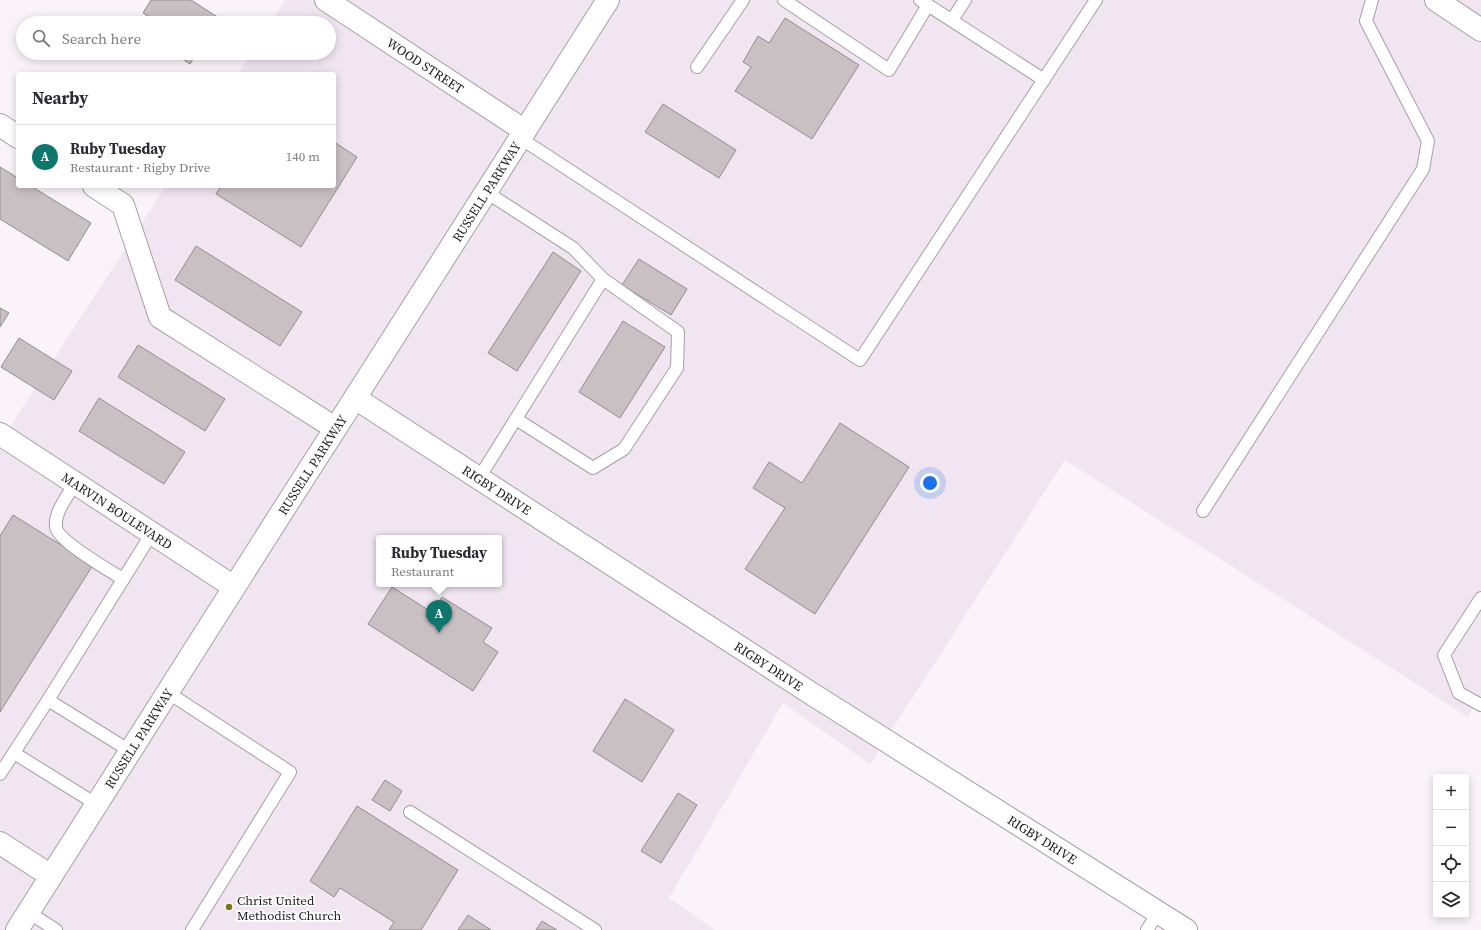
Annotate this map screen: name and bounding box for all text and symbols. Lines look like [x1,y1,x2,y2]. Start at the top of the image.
search box [16,16,336,60]
icon: search [30,27,52,49]
text: Search here [62,28,141,49]
street label: WOOD STREET [383,34,467,97]
text: Nearby [32,86,88,110]
text: Ruby Tuesday [70,138,166,159]
street label: RUSSELL PARKWAY [449,138,525,245]
text: A [41,148,49,165]
text: 140 m [286,148,320,165]
text: Restaurant · Rigby Drive [70,159,210,176]
street label: RUSSELL PARKWAY [274,411,351,518]
street label: RIGBY DRIVE [459,462,534,519]
street label: MARVIN BOULEVARD [58,469,176,553]
your location [920,473,940,493]
popup [376,535,502,587]
text: Ruby Tuesday [391,542,487,563]
text: Restaurant [391,563,454,580]
pin: A [426,600,452,633]
street label: RIGBY DRIVE [731,638,806,695]
street label: RUSSELL PARKWAY [101,684,177,792]
map controls [1433,774,1469,918]
button: + [1433,774,1469,810]
button: − [1433,810,1469,846]
street label: RIGBY DRIVE [1004,812,1080,868]
button: locate [1433,846,1469,882]
button: layers [1433,882,1469,918]
place label: Christ United Methodist Church [237,892,342,924]
marker: Christ United Methodist Church [224,902,234,912]

